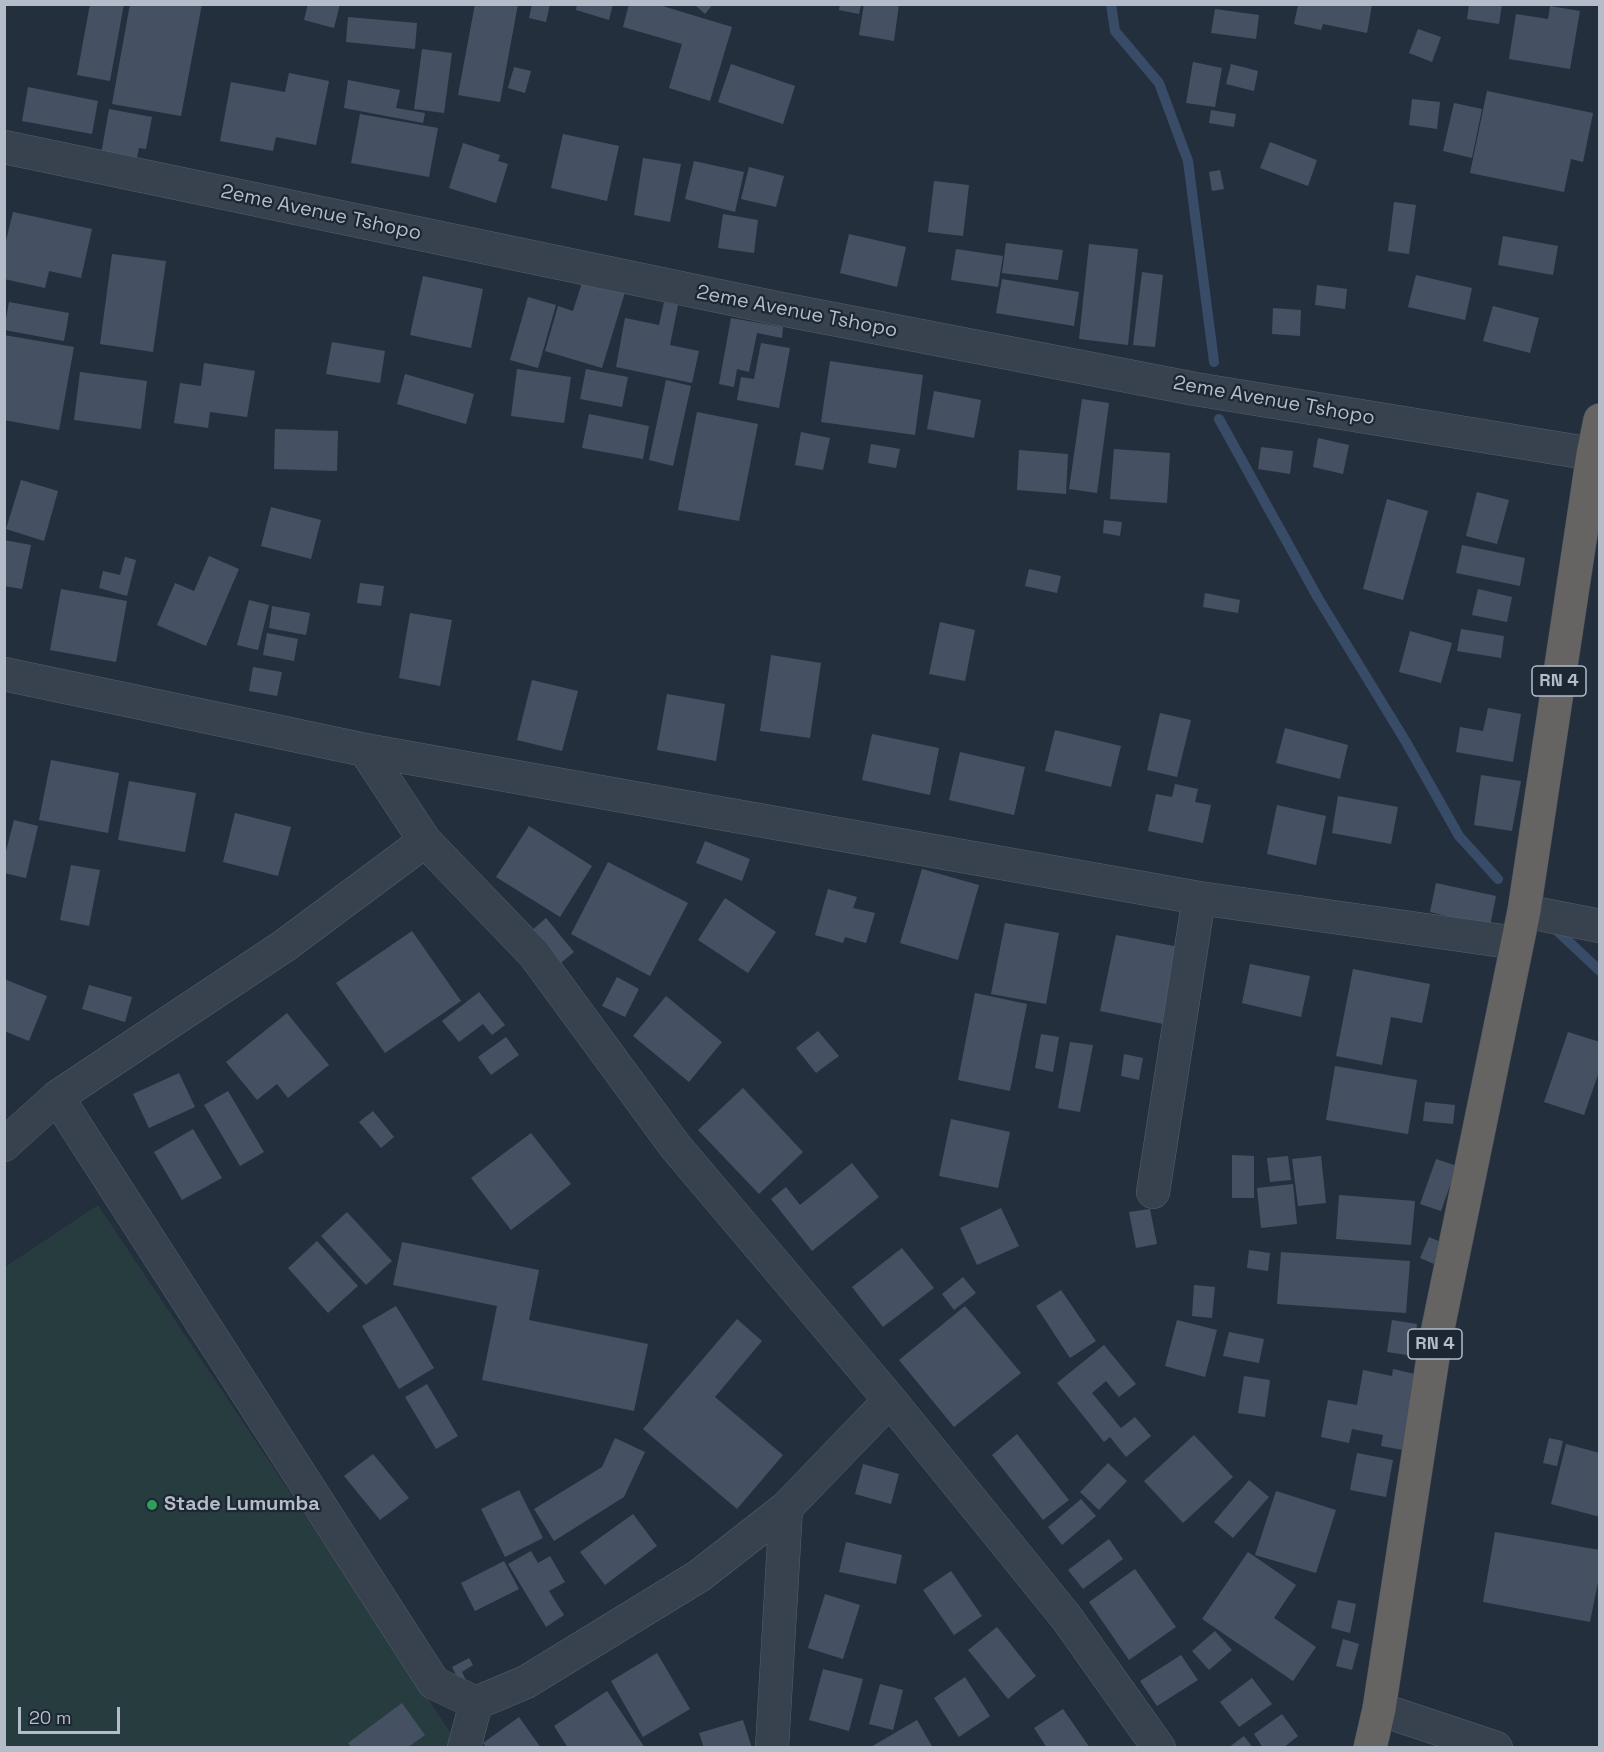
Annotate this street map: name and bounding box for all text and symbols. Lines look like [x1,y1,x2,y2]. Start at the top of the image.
street label: 2eme Avenue Tshopo [219,180,423,246]
street label: 2eme Avenue Tshopo [694,281,900,343]
street label: 2eme Avenue Tshopo [1171,371,1377,431]
road number: RN 4 [1532,666,1586,696]
road number: RN 4 [1408,1329,1462,1359]
place label: Stade Lumumba [164,1493,320,1517]
marker: Stade Lumumba [145,1498,159,1512]
scale bar [21,1695,123,1733]
text: 20 m [29,1706,72,1729]

